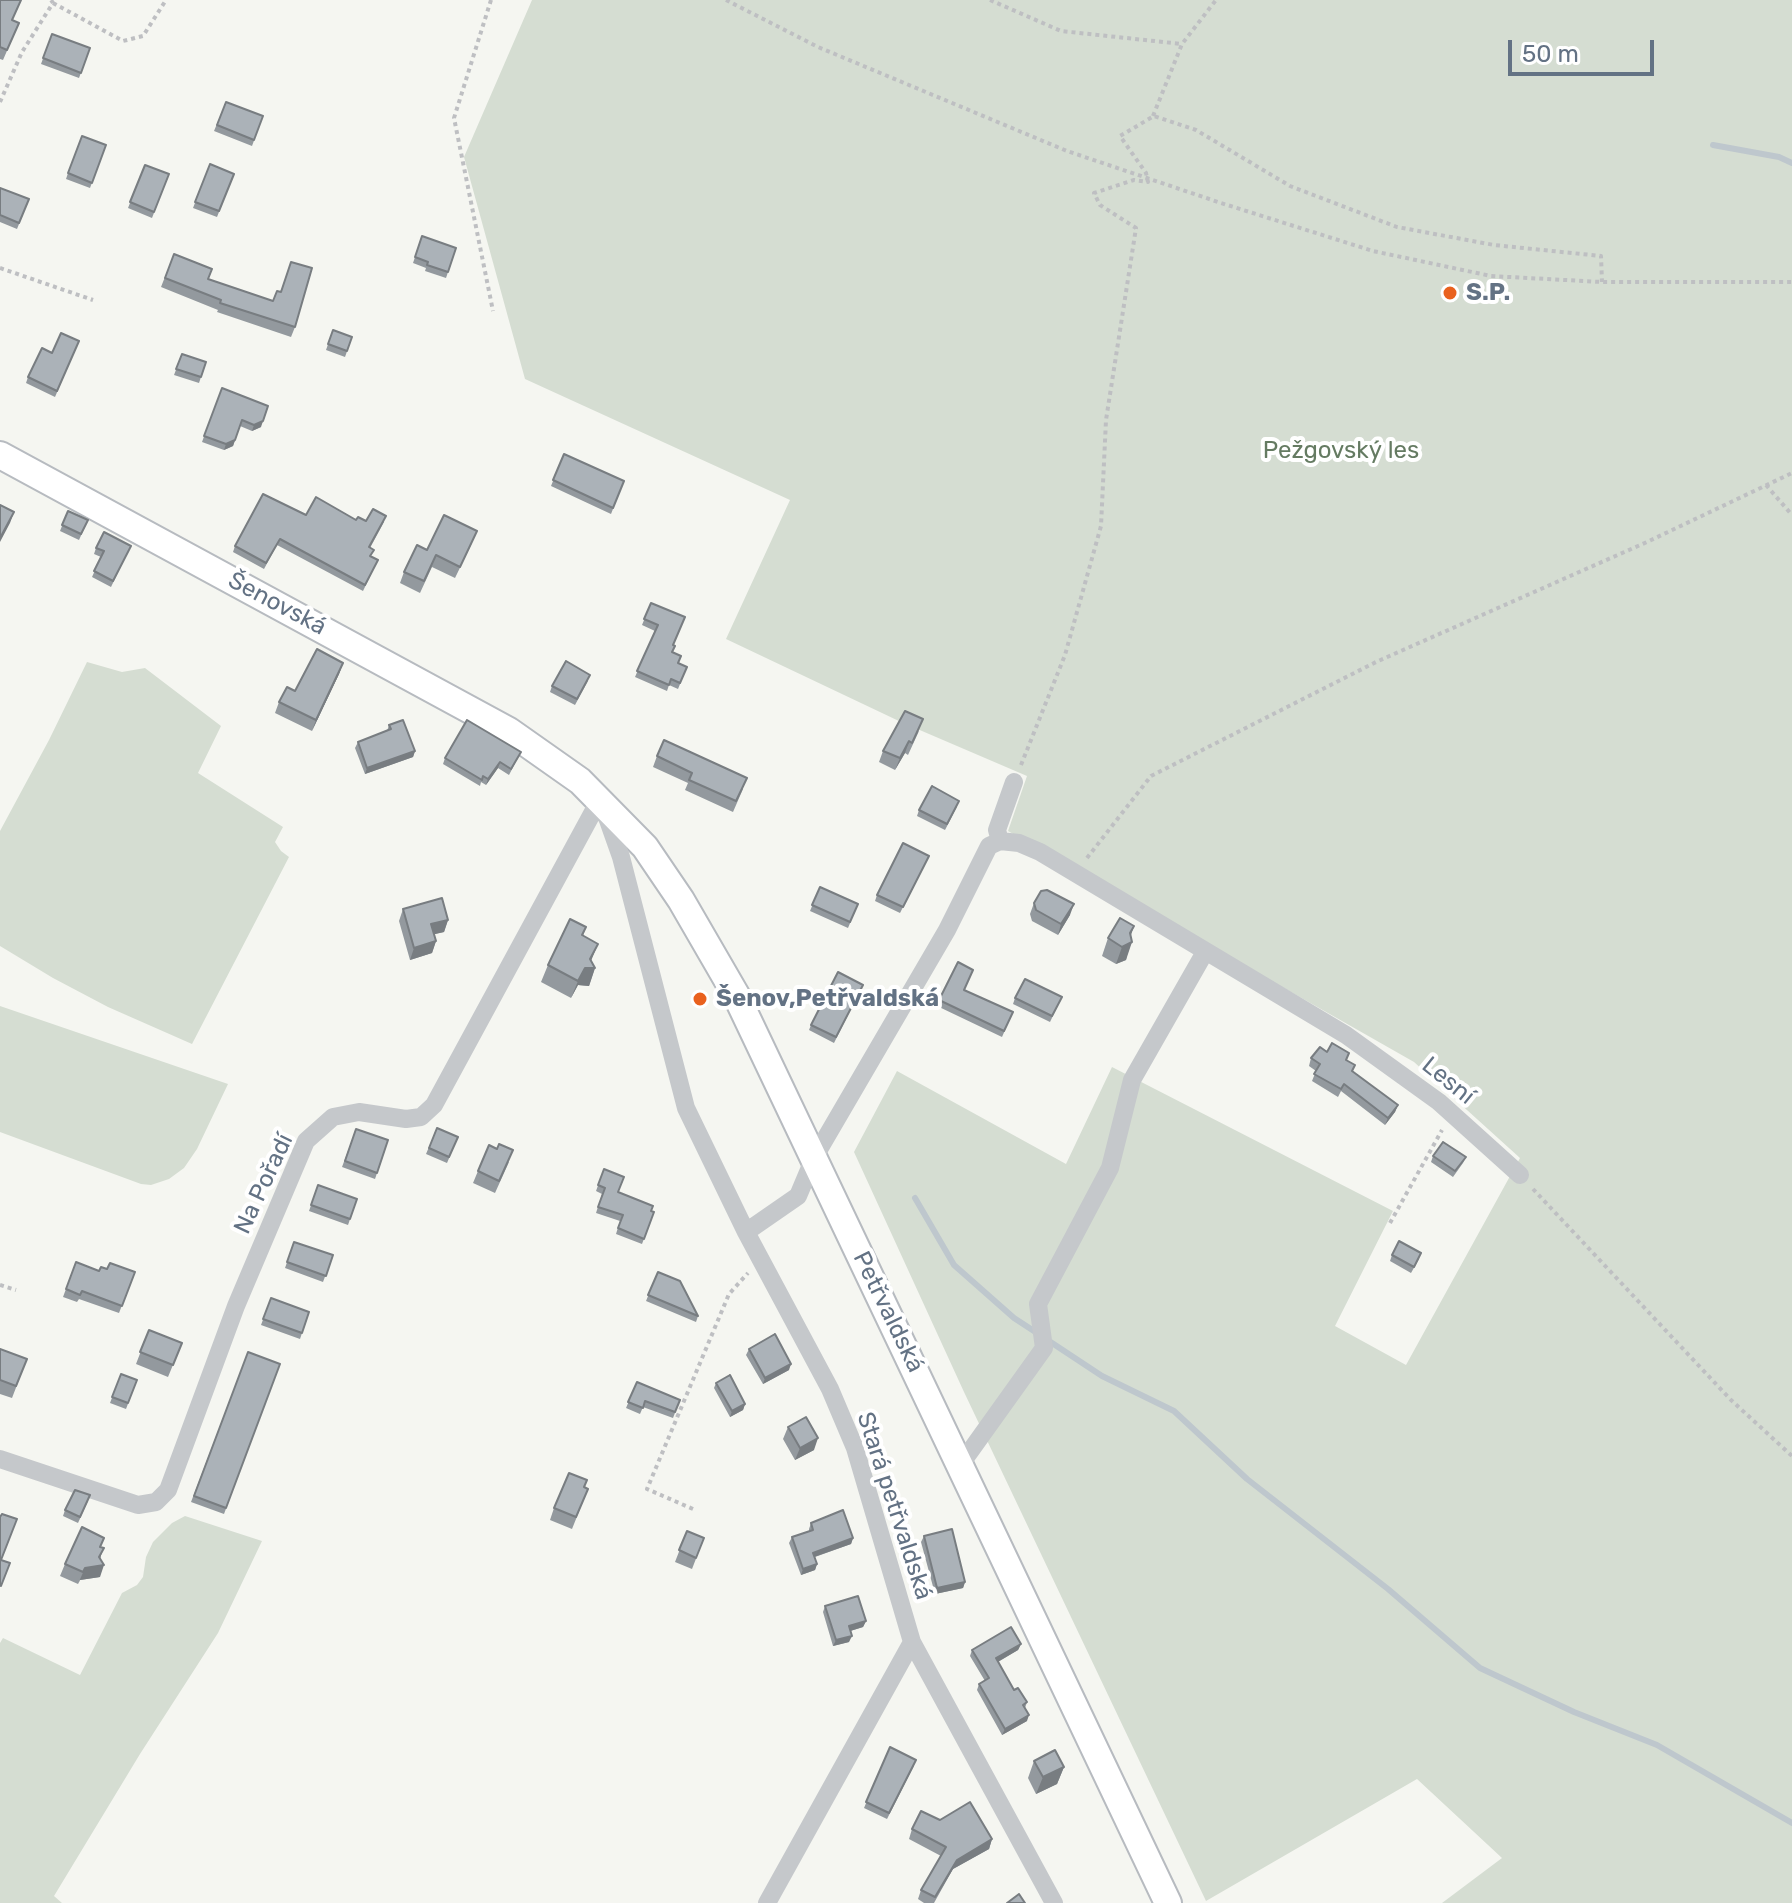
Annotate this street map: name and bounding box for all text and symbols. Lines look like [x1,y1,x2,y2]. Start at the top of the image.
scale bar [1512,24,1658,74]
text: 50 m [1522,40,1579,68]
place label: S.P. [1466,279,1510,307]
marker: S.P. [1441,284,1459,302]
park label: Pežgovský les [1263,437,1419,465]
street label: Šenovská [223,566,331,642]
place label: Šenov,Petřvaldská [716,985,939,1013]
marker: Šenov,Petřvaldská [691,990,709,1008]
street label: Lesní [1416,1051,1480,1111]
street label: Na Pořadí [228,1129,300,1239]
street label: Petřvaldská [846,1247,930,1377]
street label: Stará petřvaldská [850,1409,938,1603]

